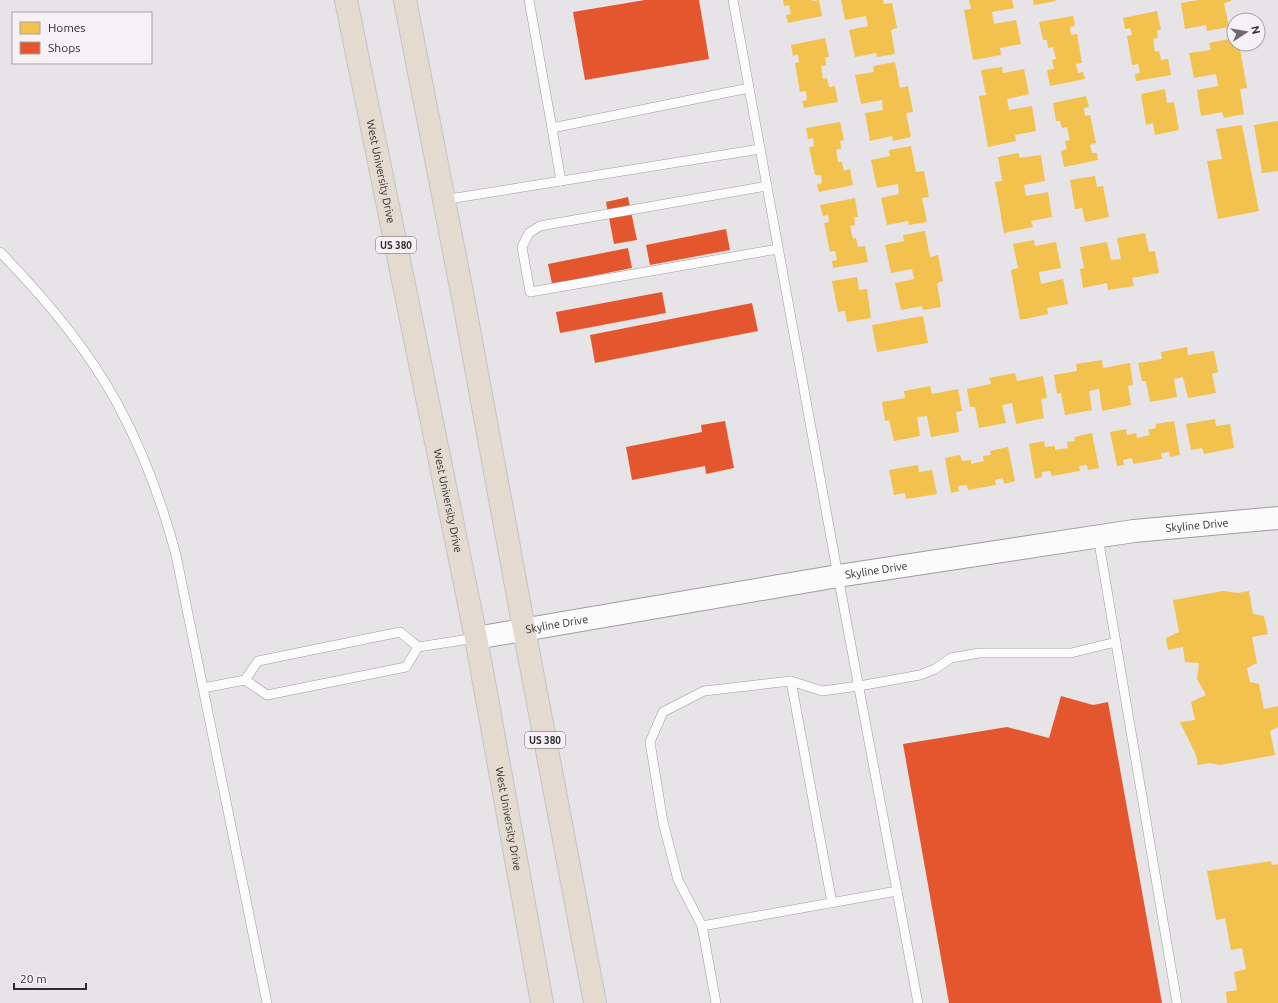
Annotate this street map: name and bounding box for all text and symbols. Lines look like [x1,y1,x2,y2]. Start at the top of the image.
legend [12,12,152,64]
north arrow [1226,12,1266,52]
text: Homes [48,21,86,34]
text: N [1249,25,1263,35]
text: Shops [48,41,80,54]
street label: West University Drive [365,119,397,224]
road number: US 380 [376,237,416,253]
street label: West University Drive [432,448,464,554]
street label: Skyline Drive [1165,516,1229,534]
street label: Skyline Drive [844,559,908,581]
street label: Skyline Drive [525,613,589,635]
road number: US 380 [525,732,565,748]
street label: West University Drive [493,766,524,872]
scale bar [14,965,86,991]
text: 20 m [20,972,47,985]

